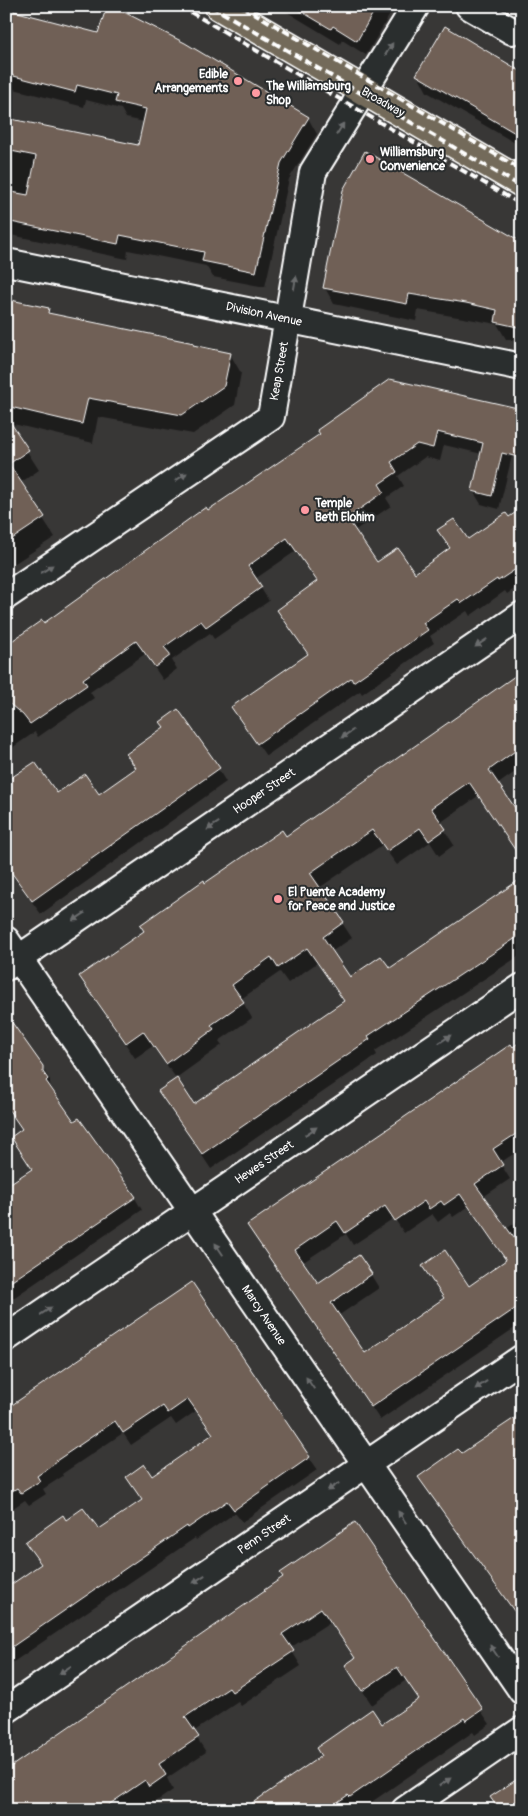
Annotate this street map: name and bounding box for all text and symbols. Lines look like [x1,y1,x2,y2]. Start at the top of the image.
one-way arrow [385,43,394,56]
place label: Edible Arrangements [155,67,229,96]
marker: Edible Arrangements [232,75,244,87]
place label: The Williamsburg Shop [265,79,351,108]
street label: Broadway [358,84,407,121]
marker: The Williamsburg Shop [250,87,262,99]
one-way arrow [335,123,344,136]
place label: Williamsburg Convenience [380,145,446,174]
marker: Williamsburg Convenience [364,153,376,165]
one-way arrow [291,274,299,290]
street label: Division Avenue [224,299,304,330]
street label: Keap Street [267,340,292,402]
one-way arrow [174,473,188,482]
place label: Temple Beth Elohim [314,496,375,525]
marker: Temple Beth Elohim [299,504,311,516]
one-way arrow [40,564,53,574]
one-way arrow [475,638,488,648]
one-way arrow [340,729,354,739]
street label: Hooper Street [230,765,298,818]
one-way arrow [206,821,220,831]
place label: El Puente Academy for Peace and Justice [288,885,396,914]
marker: El Puente Academy for Peace and Justice [272,893,284,905]
one-way arrow [72,912,85,922]
one-way arrow [438,1034,452,1044]
one-way arrow [304,1126,318,1135]
street label: Hewes Street [232,1137,297,1188]
one-way arrow [214,1242,224,1255]
street label: Marcy Avenue [238,1282,289,1348]
one-way arrow [40,1306,53,1316]
one-way arrow [305,1376,315,1389]
one-way arrow [475,1380,488,1390]
one-way arrow [326,1482,340,1492]
one-way arrow [397,1510,407,1524]
street label: Penn Street [235,1511,294,1558]
one-way arrow [192,1574,205,1583]
one-way arrow [489,1644,499,1658]
one-way arrow [58,1665,71,1675]
one-way arrow [439,1777,452,1787]

